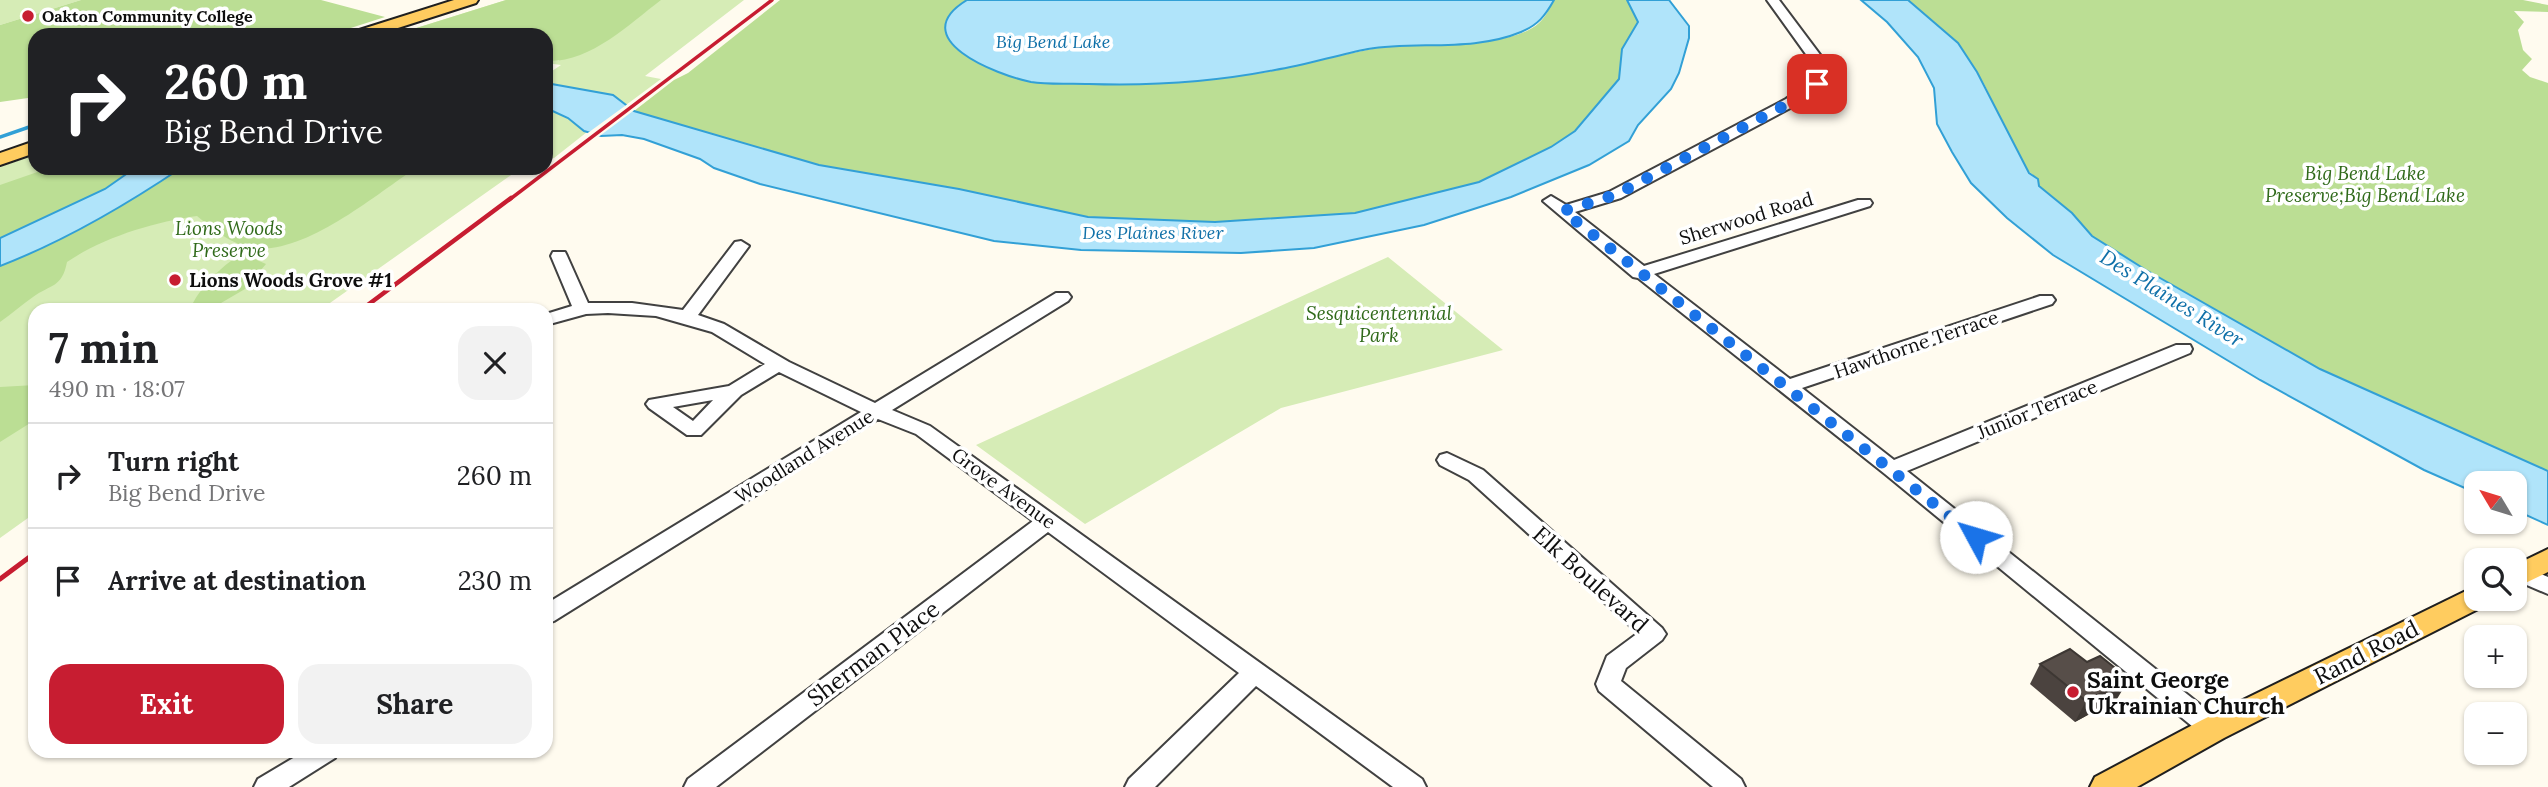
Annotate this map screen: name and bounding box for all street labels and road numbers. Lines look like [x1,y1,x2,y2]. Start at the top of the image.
street label: Sherwood Road [1676,186,1816,250]
street label: Hawthorne Terrace [1831,305,2001,383]
street label: Junior Terrace [1972,374,2101,444]
street label: Woodland Avenue [730,404,878,508]
street label: Grove Avenue [947,442,1061,534]
street label: Elk Boulevard [1527,519,1655,639]
street label: Sherman Place [801,594,945,712]
street label: Rand Road [2309,613,2423,691]

